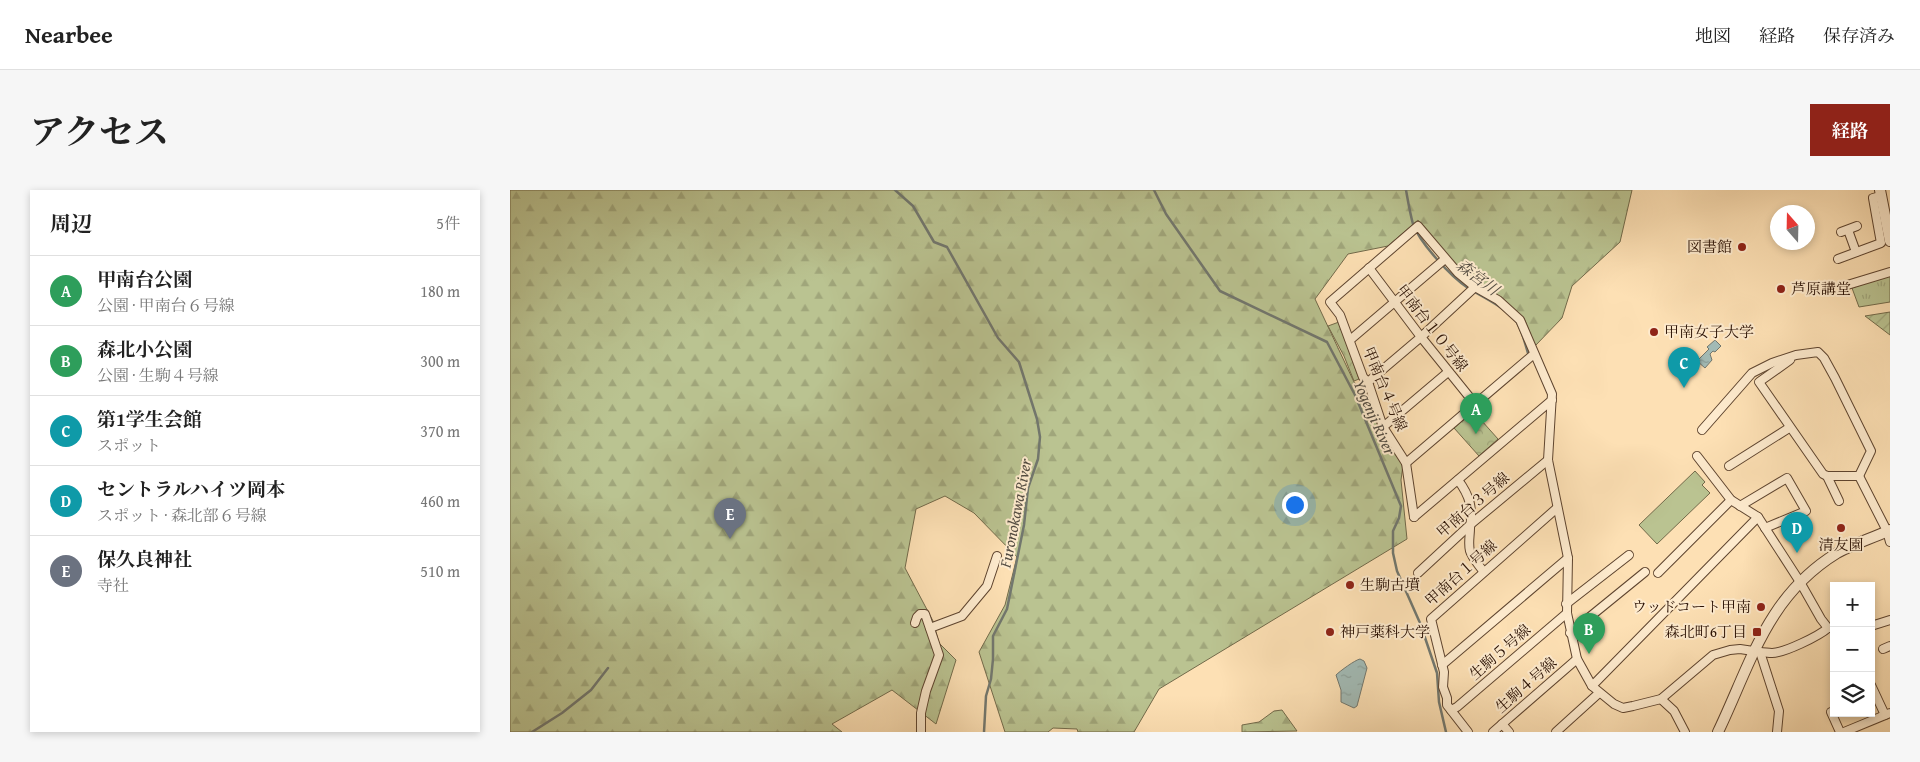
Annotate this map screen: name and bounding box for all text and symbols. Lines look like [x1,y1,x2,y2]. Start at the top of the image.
text: Nearbee [25,17,113,52]
text: 地図 [1695,22,1731,49]
text: 経路 [1759,22,1795,49]
text: 保存済み [1823,22,1895,49]
button: 経路 [1810,104,1890,156]
text: アクセス [30,106,169,157]
north arrow [1770,205,1815,250]
text: 周辺 [50,208,92,239]
text: 5件 [436,211,460,235]
place label: 図書館 [1687,236,1732,257]
marker: 図書館 [1736,241,1748,253]
water label: 森宮川 [1452,253,1506,302]
text: 甲南台公園 [97,265,192,293]
place label: 芦原講堂 [1791,278,1851,299]
text: A [61,279,71,303]
text: 180 m [420,279,460,303]
street label: 甲南台１０号線 [1392,280,1473,376]
marker: 芦原講堂 [1775,283,1787,295]
text: 公園 · 甲南台６号線 [97,293,235,317]
place label: 甲南女子大学 [1664,321,1754,342]
marker: 甲南女子大学 [1648,326,1660,338]
text: 森北小公園 [97,335,192,363]
street label: 甲南台４号線 [1358,343,1413,434]
pin: C [1668,347,1700,388]
text: B [61,349,71,373]
text: 300 m [420,349,460,373]
text: 公園 · 生駒４号線 [97,363,219,387]
water label: Yogenji River [1348,375,1403,460]
pin: A [1460,393,1492,434]
text: 第1学生会館 [97,405,202,433]
text: C [61,419,71,443]
text: 370 m [420,419,460,443]
text: スポット [97,433,161,457]
water label: Furonokawa River [992,455,1038,571]
street label: 甲南台３号線 [1432,467,1514,542]
text: セントラルハイツ岡本 [97,475,285,503]
text: D [61,489,71,513]
text: 460 m [420,489,460,513]
your location [1282,492,1308,518]
pin: E [714,498,746,539]
text: スポット · 森北部６号線 [97,503,267,527]
pin: D [1781,512,1813,553]
marker: 清友園 [1835,522,1847,534]
place label: 清友園 [1818,534,1864,555]
street label: 甲南台１号線 [1420,535,1501,611]
text: 保久良神社 [97,545,192,573]
text: E [62,559,70,583]
text: 510 m [420,559,460,583]
text: 寺社 [97,573,129,597]
place label: 生駒古墳 [1360,574,1420,595]
marker: 生駒古墳 [1344,579,1356,591]
map controls [1830,582,1875,717]
button: + [1830,582,1875,627]
place label: ウッドコート甲南 [1632,596,1751,617]
marker: ウッドコート甲南 [1755,601,1767,613]
pin: B [1573,613,1605,654]
street label: 生駒５号線 [1464,619,1535,684]
place label: 神戸薬科大学 [1340,621,1430,642]
place label: 森北町6丁目 [1665,621,1747,642]
marker: 神戸薬科大学 [1324,626,1336,638]
marker: 森北町6丁目 [1751,626,1763,638]
button: − [1830,627,1875,672]
street label: 生駒４号線 [1490,652,1561,717]
button: layers [1830,672,1875,717]

